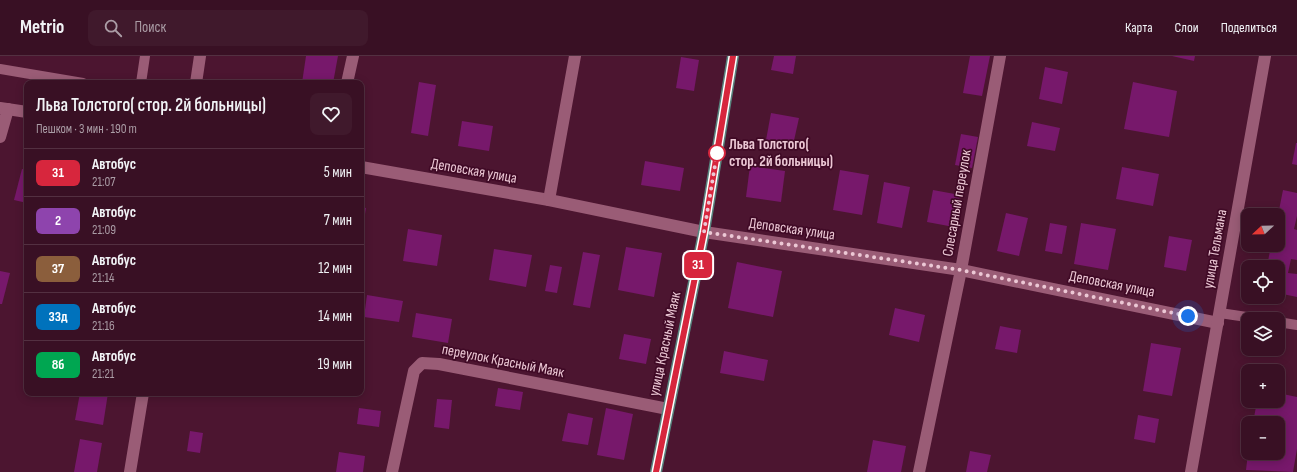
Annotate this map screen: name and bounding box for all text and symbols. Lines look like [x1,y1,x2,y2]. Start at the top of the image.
search box [88,10,368,46]
text: Metrio [20,16,64,39]
icon: search [102,17,124,39]
text: Поиск [134,18,166,37]
text: Карта [1125,19,1153,36]
text: Слои [1175,19,1199,36]
text: Поделиться [1221,19,1277,36]
button: heart [310,93,352,135]
text: Льва Толстого( стор. 2й больницы) [36,94,266,117]
text: Пешком · 3 мин · 190 m [36,121,137,137]
place label: Льва Толстого( стор. 2й больницы) [729,135,833,171]
marker: Льва Толстого( стор. 2й больницы) [708,144,726,162]
street label: Слесарный переулок [938,148,976,258]
street label: Деповская улица [430,154,519,188]
text: Автобус [92,155,136,174]
text: 5 мин [324,163,352,182]
text: 31 [52,164,64,181]
text: 21:07 [92,174,115,190]
text: Автобус [92,203,136,222]
street label: улица Тельмана [1199,208,1231,290]
north arrow [1241,208,1285,252]
map controls [1241,208,1285,460]
text: 7 мин [324,211,352,230]
text: 2 [55,212,61,229]
street label: Деповская улица [748,214,836,244]
text: 21:09 [92,222,116,238]
text: Автобус [92,251,136,270]
line badge: 31 [680,252,716,278]
text: 31 [692,256,704,273]
text: 12 мин [318,259,352,278]
text: 37 [52,260,64,277]
button: locate [1241,260,1285,304]
street label: Деповская улица [1068,266,1157,302]
text: 21:14 [92,270,114,286]
street label: улица Красный Маяк [645,290,685,398]
text: Автобус [92,299,136,318]
your location [1178,306,1198,326]
text: 14 мин [318,307,352,326]
text: 33д [48,308,68,325]
button: layers [1241,312,1285,356]
text: 21:16 [92,318,115,334]
street label: переулок Красный Маяк [440,340,566,382]
text: Автобус [92,347,136,366]
text: 19 мин [318,355,352,374]
text: 8б [52,356,64,373]
button: + [1241,364,1285,408]
text: 21:21 [92,366,114,382]
button: − [1241,416,1285,460]

